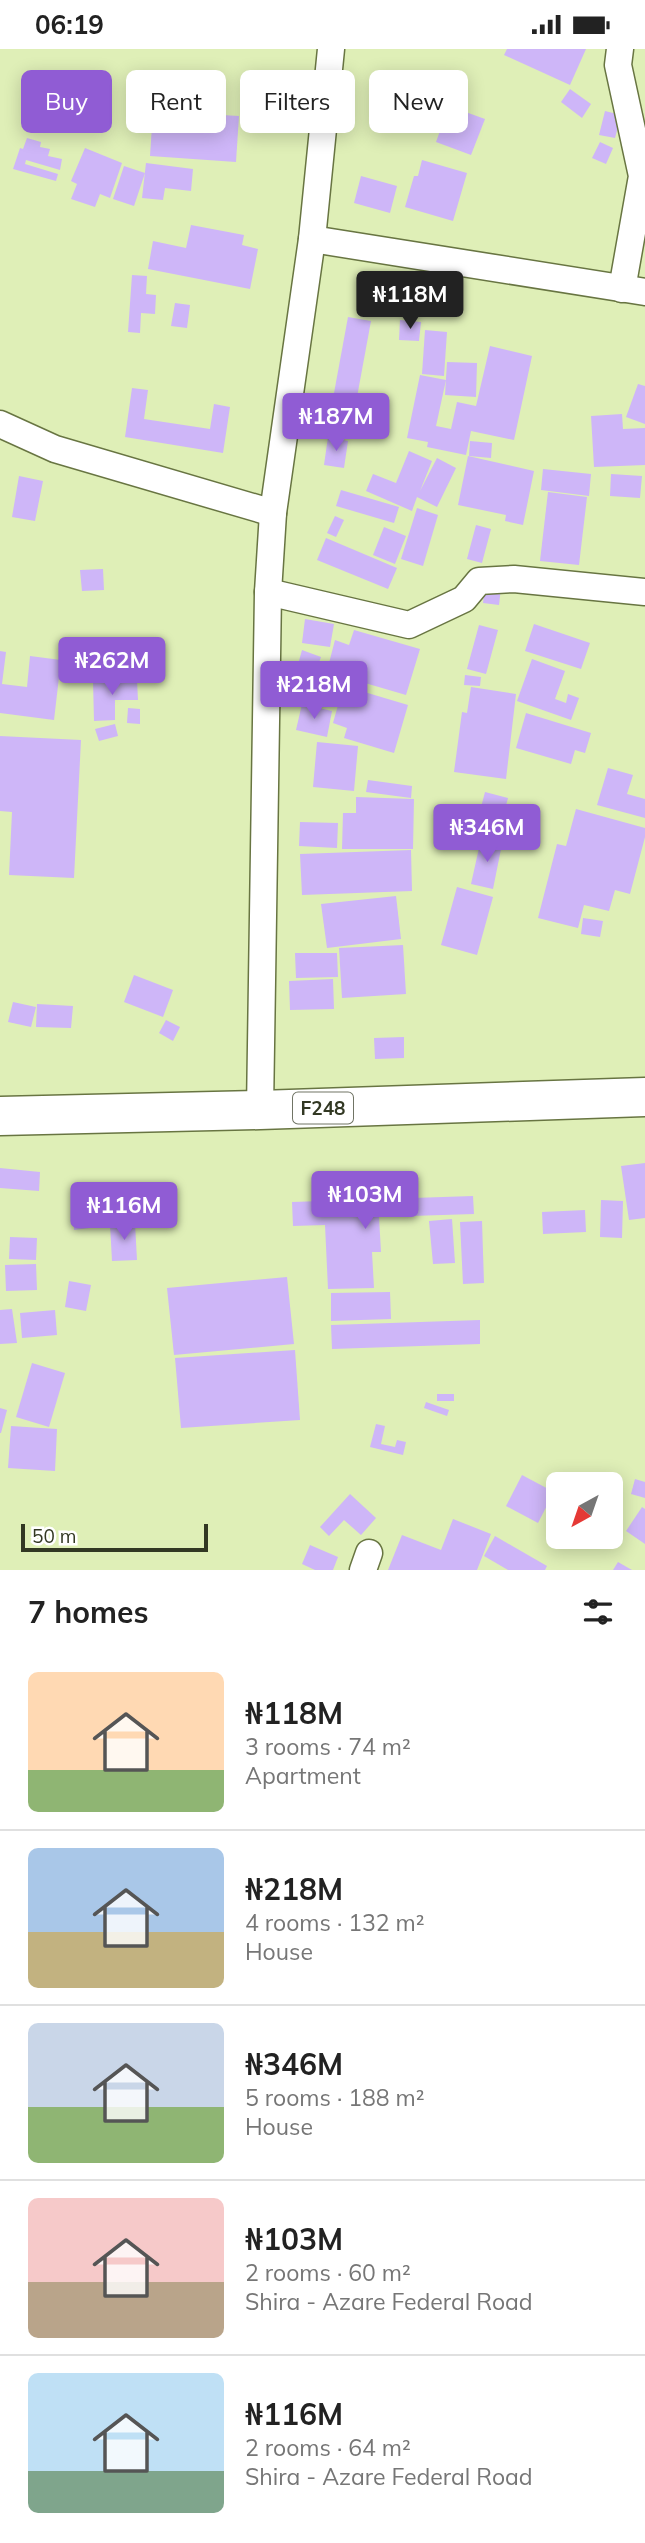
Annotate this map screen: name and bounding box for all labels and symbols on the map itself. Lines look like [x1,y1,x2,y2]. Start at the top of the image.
pin: ₦118M [361,271,459,331]
pin: ₦187M [287,393,385,453]
pin: ₦262M [63,637,161,697]
pin: ₦218M [265,661,363,721]
pin: ₦346M [438,805,536,864]
road number: F248 [293,1093,353,1123]
pin: ₦103M [316,1171,414,1231]
pin: ₦116M [75,1183,173,1242]
north arrow [546,1472,623,1549]
scale bar [21,1521,208,1553]

